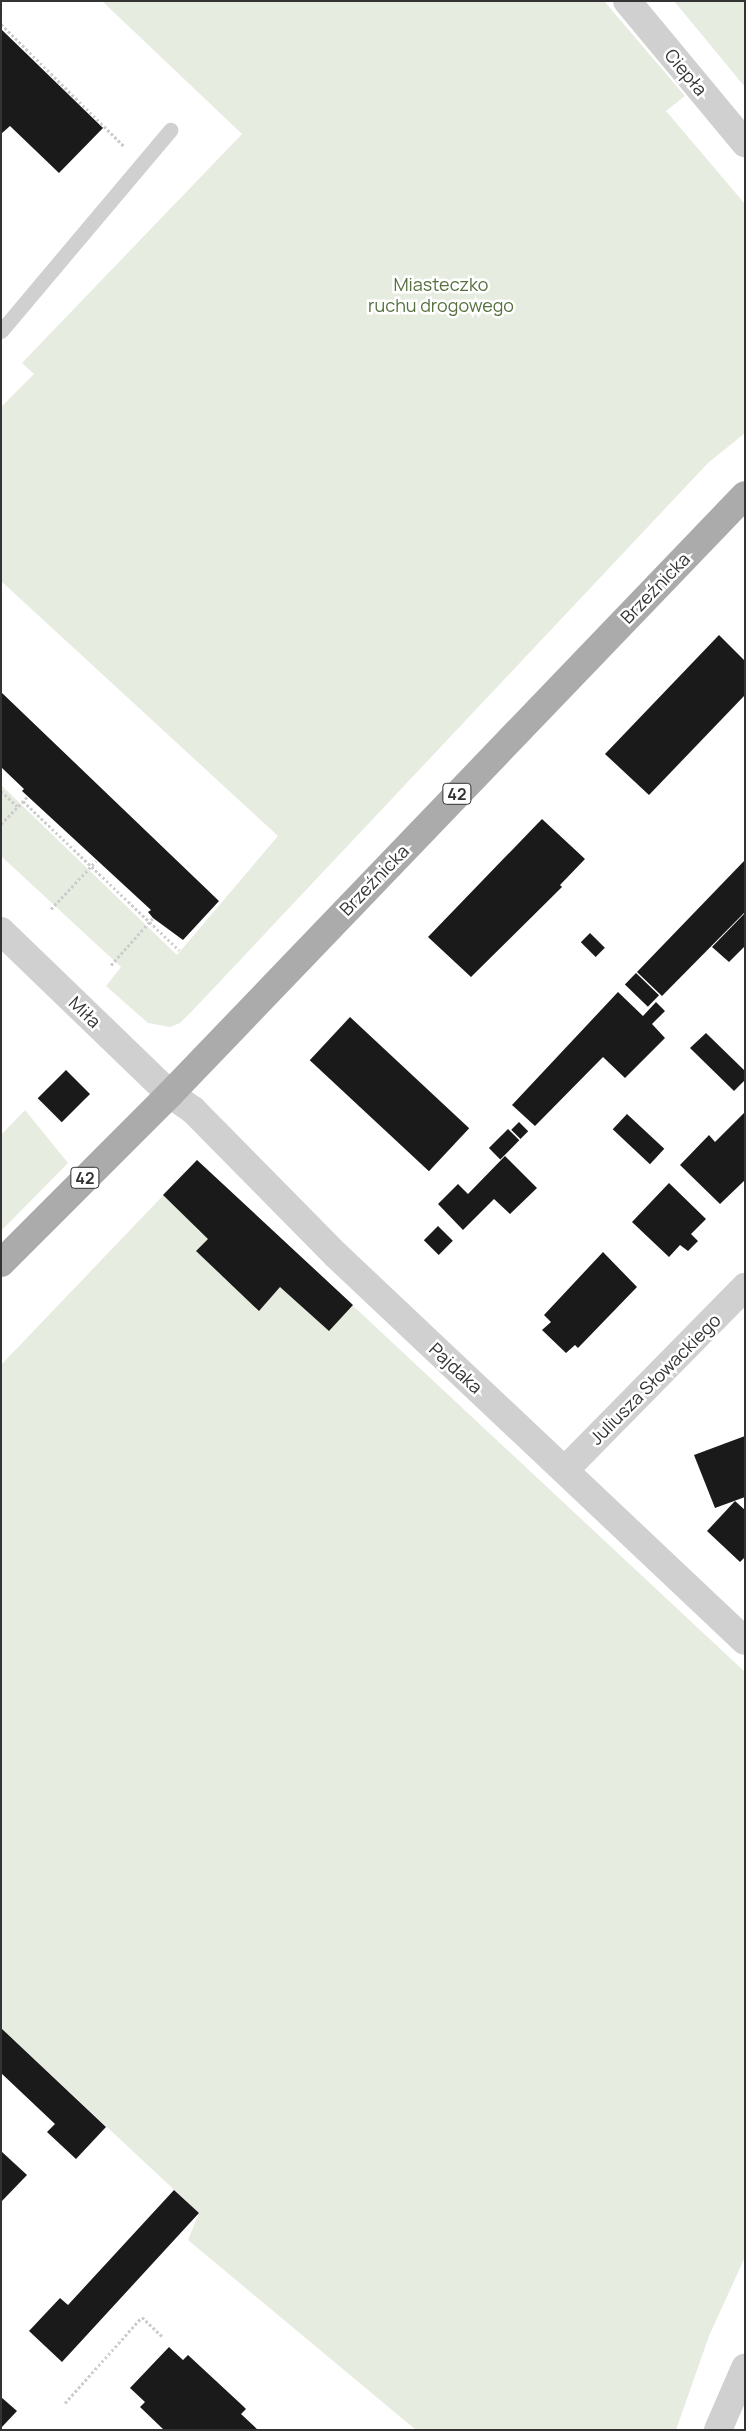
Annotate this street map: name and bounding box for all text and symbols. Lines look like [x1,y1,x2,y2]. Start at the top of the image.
street label: Ciepła [660,44,712,100]
park label: Miasteczko ruchu drogowego [368,274,514,316]
street label: Brzeźnicka [616,548,694,628]
road number: 42 [442,781,472,808]
street label: Brzeźnicka [335,840,413,920]
street label: Miła [65,992,105,1032]
road number: 42 [70,1164,100,1192]
street label: Juliusza Słowackiego [585,1309,725,1449]
street label: Pajdaka [425,1338,487,1398]

